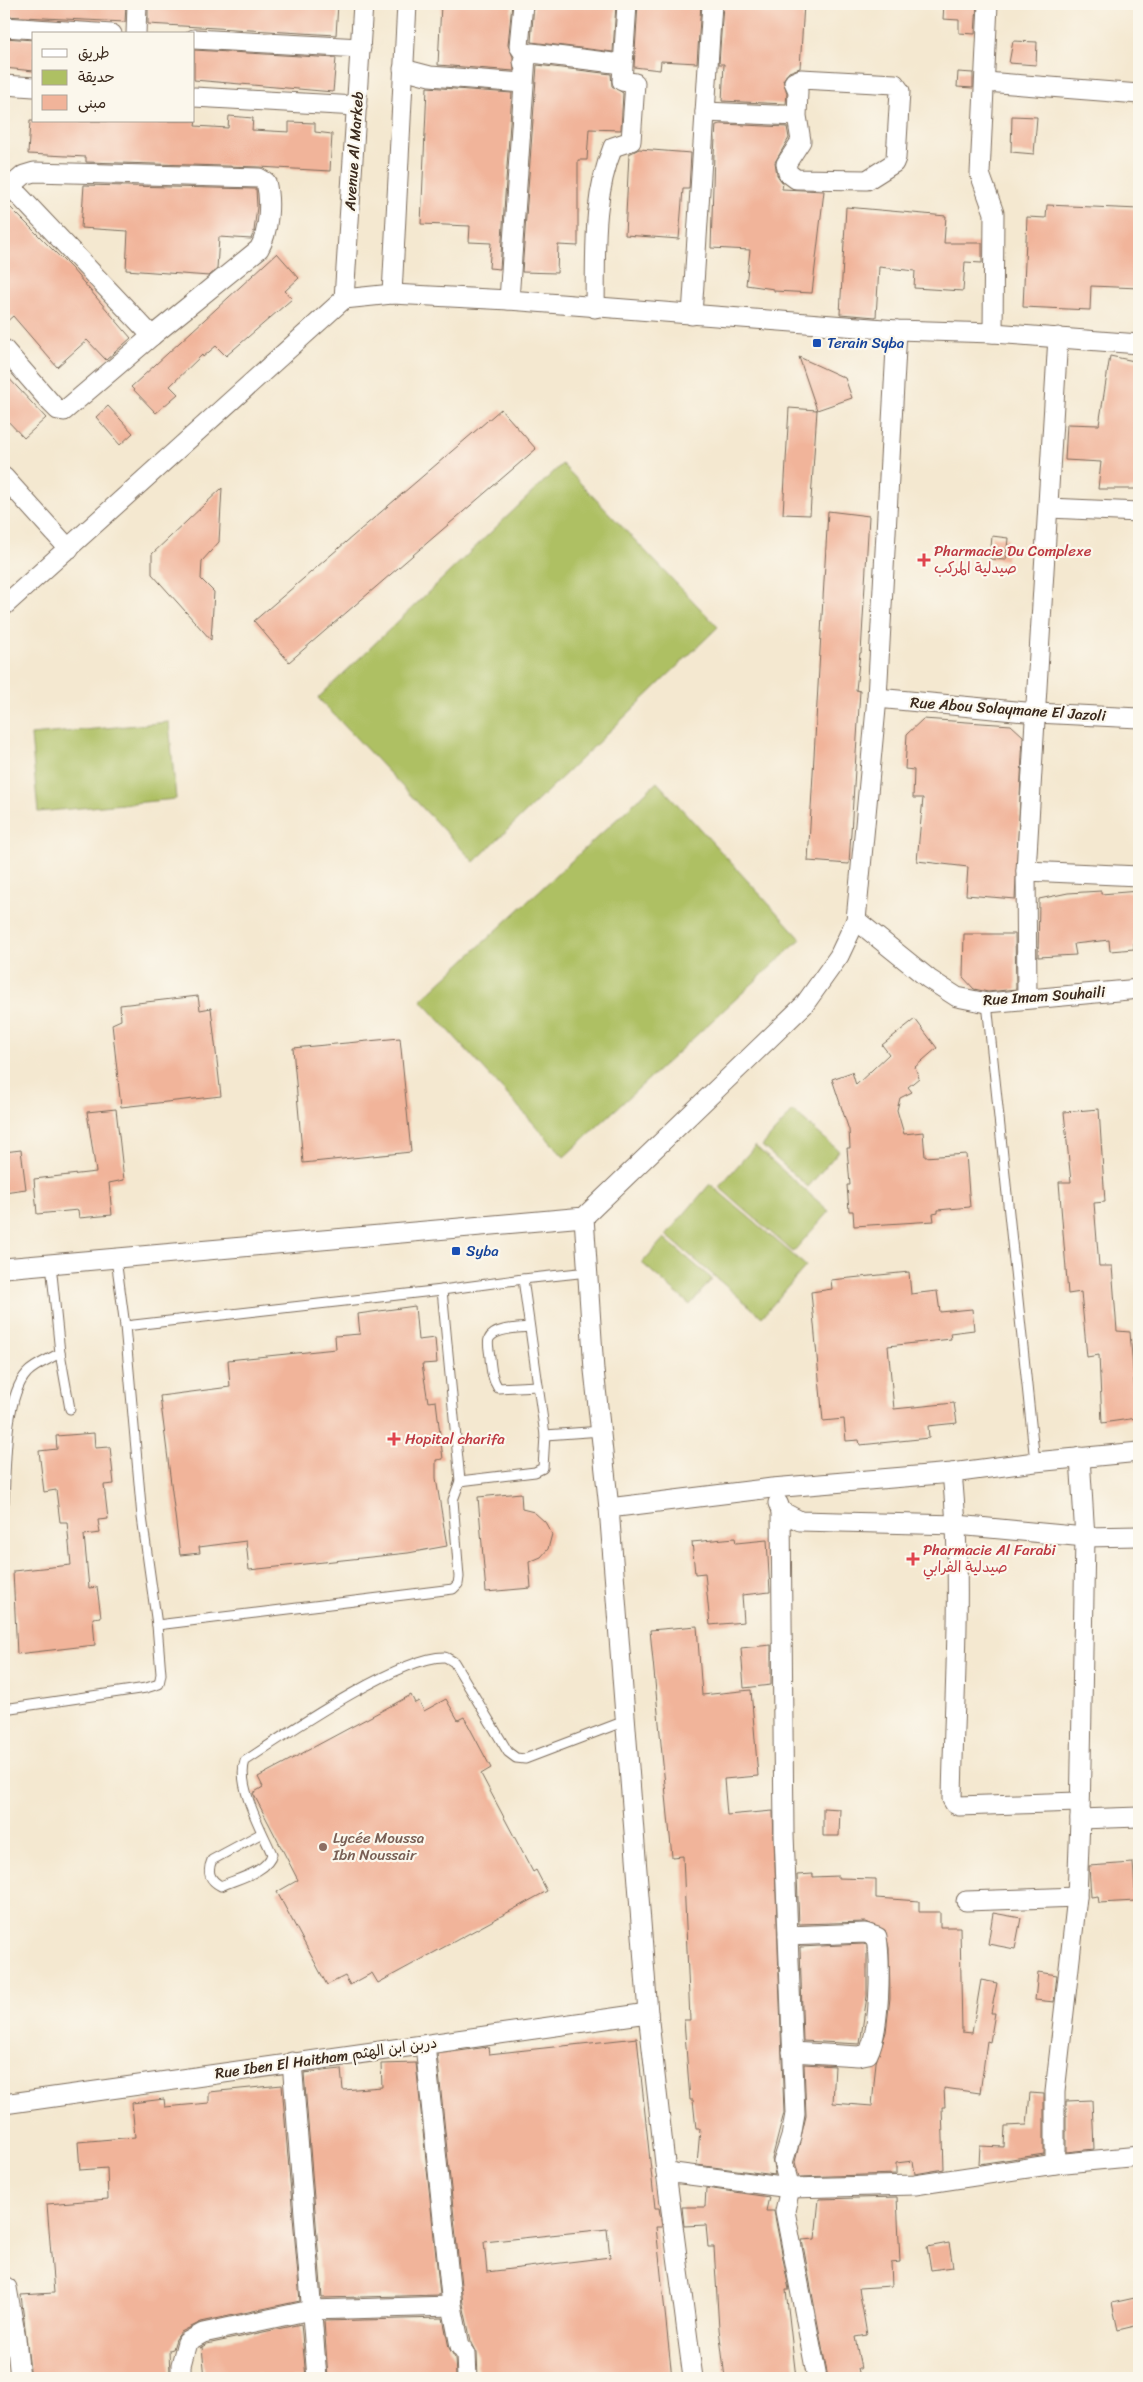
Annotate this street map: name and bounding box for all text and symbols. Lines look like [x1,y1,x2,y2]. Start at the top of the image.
legend [32,32,195,122]
text: طريق [78,40,110,66]
text: حديقة [78,64,115,90]
text: مبنى [78,90,106,116]
street label: Avenue Al Markeb [337,91,371,212]
place label: Terain Syba [827,330,905,356]
marker: Terain Syba [811,337,823,349]
place label: Pharmacie Du Complexe صيدلية المركب [934,538,1092,581]
marker: Pharmacie Du Complexe صيدلية المركب [918,554,930,566]
street label: Rue Abou Solaymane El Jazoli [909,689,1107,729]
street label: Rue Imam Souhaili [982,979,1107,1013]
place label: Syba [466,1238,499,1264]
marker: Syba [450,1245,462,1257]
place label: Hopital charifa [405,1426,505,1452]
marker: Hopital charifa [387,1432,401,1446]
place label: Pharmacie Al Farabi صيدلية الفرابي [923,1537,1057,1580]
marker: Pharmacie Al Farabi صيدلية الفرابي [907,1553,919,1565]
place label: Lycée Moussa Ibn Noussair [332,1825,425,1868]
marker: Lycée Moussa Ibn Noussair [317,1841,329,1853]
street label: Rue Iben El Haitham دربن ابن الهثم [213,2030,439,2086]

